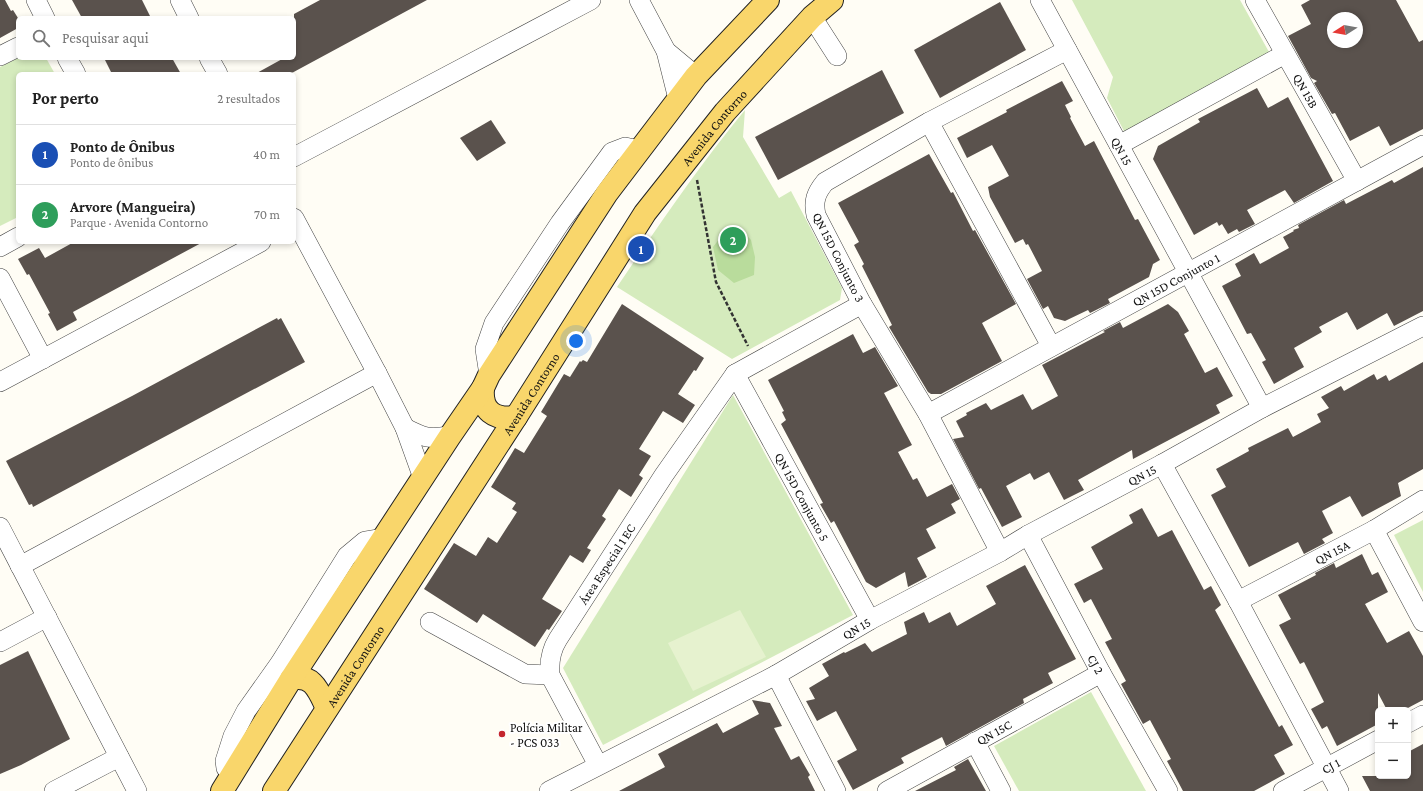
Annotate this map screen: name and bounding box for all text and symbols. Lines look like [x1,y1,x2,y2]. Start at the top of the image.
north arrow [1327,12,1363,48]
search box [16,16,296,60]
icon: search [30,27,52,49]
text: Pesquisar aqui [62,30,149,46]
street label: QN 15B [1290,71,1321,111]
street label: Avenida Contorno [679,86,750,169]
text: Por perto [32,89,99,108]
text: 2 resultados [217,91,280,106]
street label: QN 15 [1108,134,1136,168]
text: Ponto de Ônibus [70,139,175,155]
text: 1 [43,147,47,162]
text: 40 m [253,147,280,162]
text: Ponto de ônibus [70,155,153,170]
text: Arvore (Mangueira) [70,199,196,215]
text: 2 [42,207,48,222]
text: 70 m [254,207,280,222]
street label: QN 15D Conjunto 3 [809,210,868,305]
text: Parque · Avenida Contorno [70,215,208,230]
pin: 2 [720,225,746,255]
pin: 1 [628,234,654,264]
street label: QN 15D Conjunto 1 [1130,250,1222,310]
your location [566,331,586,351]
street label: Avenida Contorno [499,350,563,438]
street label: QN 15D Conjunto 5 [772,450,832,544]
street label: QN 15 [1125,461,1159,489]
street label: Área Especial 1 EC [576,521,639,607]
street label: QN 15A [1312,537,1353,568]
street label: QN 15 [840,614,873,643]
street label: Avenida Contorno [323,623,387,710]
street label: CJ 2 [1084,652,1107,677]
map controls [1375,707,1411,779]
button: + [1375,707,1411,743]
street label: QN 15C [974,717,1015,748]
place label: Polícia Militar - PCS 033 [510,720,583,750]
marker: Polícia Militar - PCS 033 [497,729,507,739]
button: − [1375,743,1411,779]
street label: CJ 1 [1319,755,1342,777]

